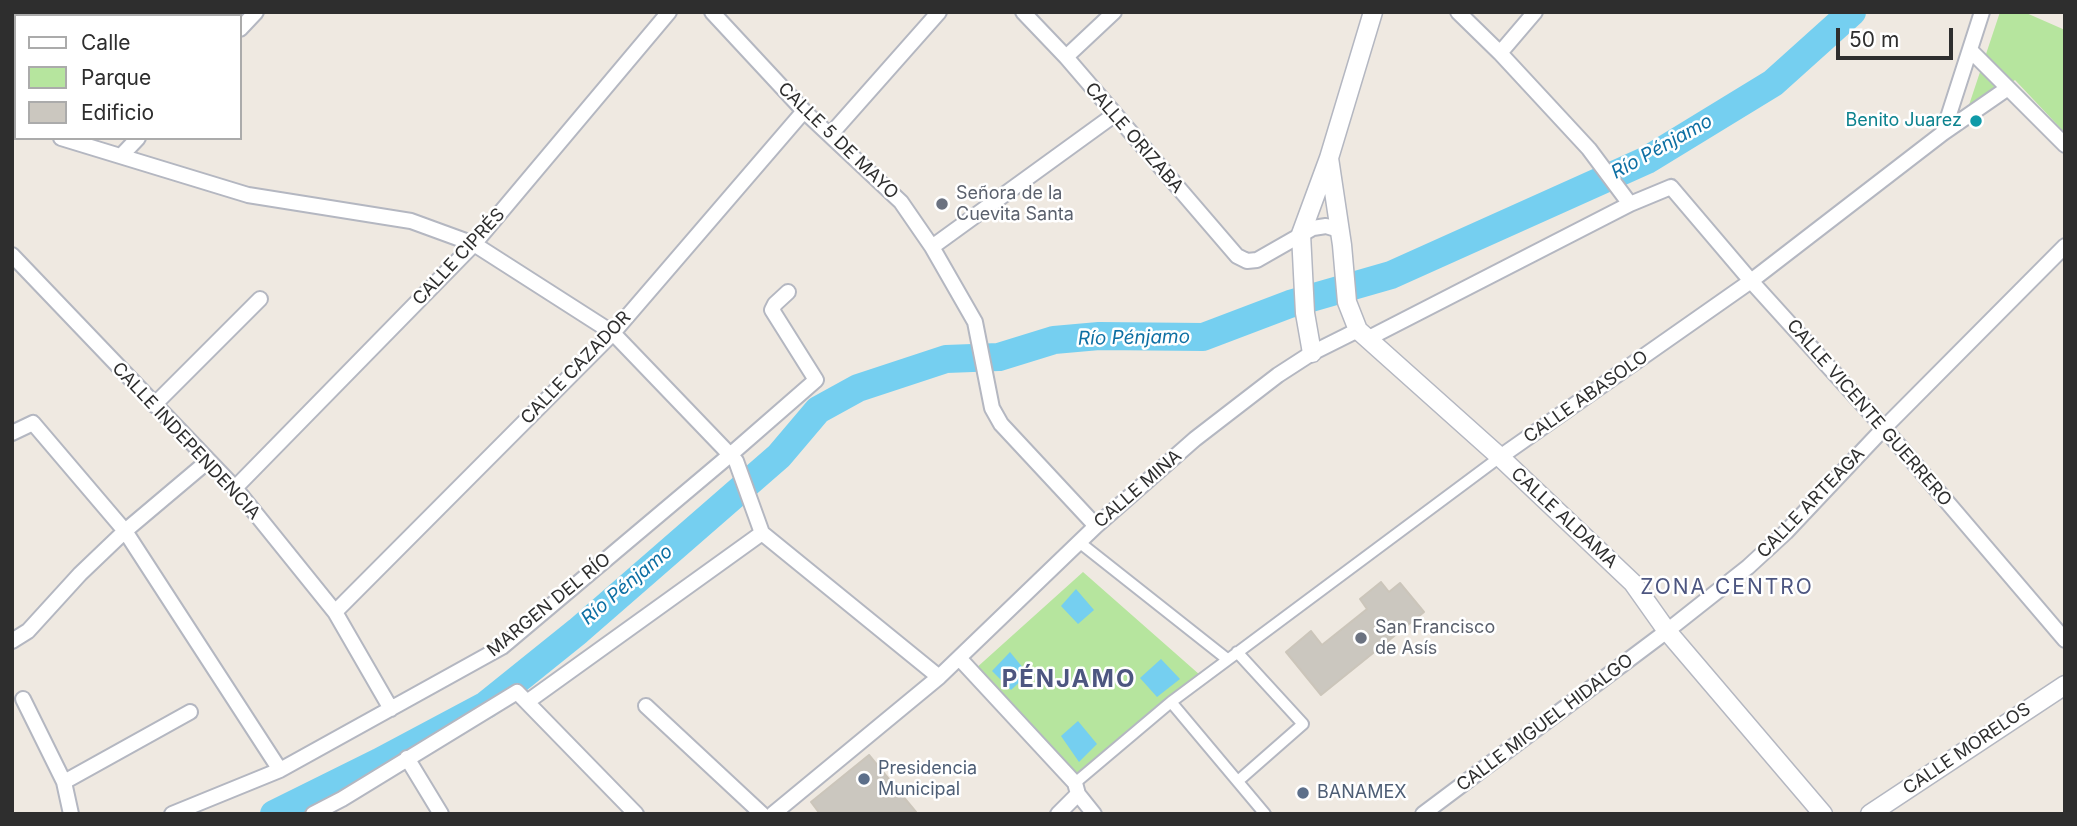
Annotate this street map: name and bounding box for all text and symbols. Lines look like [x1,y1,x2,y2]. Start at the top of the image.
legend [14,14,242,140]
scale bar [1839,14,1956,58]
text: 50 m [1849,27,1899,52]
text: Calle [81,30,131,55]
text: Parque [81,65,151,90]
street label: CALLE 5 DE MAYO [773,78,903,204]
street label: CALLE ORIZABA [1080,78,1188,198]
text: Edificio [81,100,154,125]
water label: Río Pénjamo [1607,110,1717,184]
place label: Benito Juarez [1845,110,1962,132]
marker: Benito Juarez [1968,113,1984,129]
place label: Señora de la Cuevita Santa [956,183,1074,226]
marker: Señora de la Cuevita Santa [934,196,950,212]
street label: CALLE CIPRÉS [409,204,509,310]
street label: CALLE CAZADOR [517,307,635,429]
street label: CALLE VICENTE GUERRERO [1782,315,1956,511]
water label: Río Pénjamo [1078,326,1190,350]
street label: CALLE ABASOLO [1520,346,1652,448]
street label: CALLE INDEPENDENCIA [107,358,265,524]
street label: CALLE ARTEAGA [1753,443,1869,563]
street label: CALLE MINA [1090,445,1186,533]
street label: CALLE ALDAMA [1506,463,1622,573]
water label: Río Pénjamo [577,540,677,630]
street label: MARGEN DEL RÍO [483,549,615,661]
district label: ZONA CENTRO [1642,575,1812,601]
place label: San Francisco de Asís [1375,617,1495,660]
marker: San Francisco de Asís [1353,630,1369,646]
street label: CALLE MIGUEL HIDALGO [1453,650,1637,796]
district label: PÉNJAMO [1002,666,1136,694]
street label: CALLE MORELOS [1899,698,2035,800]
place label: Presidencia Municipal [878,758,977,800]
marker: Presidencia Municipal [856,771,872,787]
place label: BANAMEX [1317,782,1407,804]
marker: BANAMEX [1295,785,1311,801]

